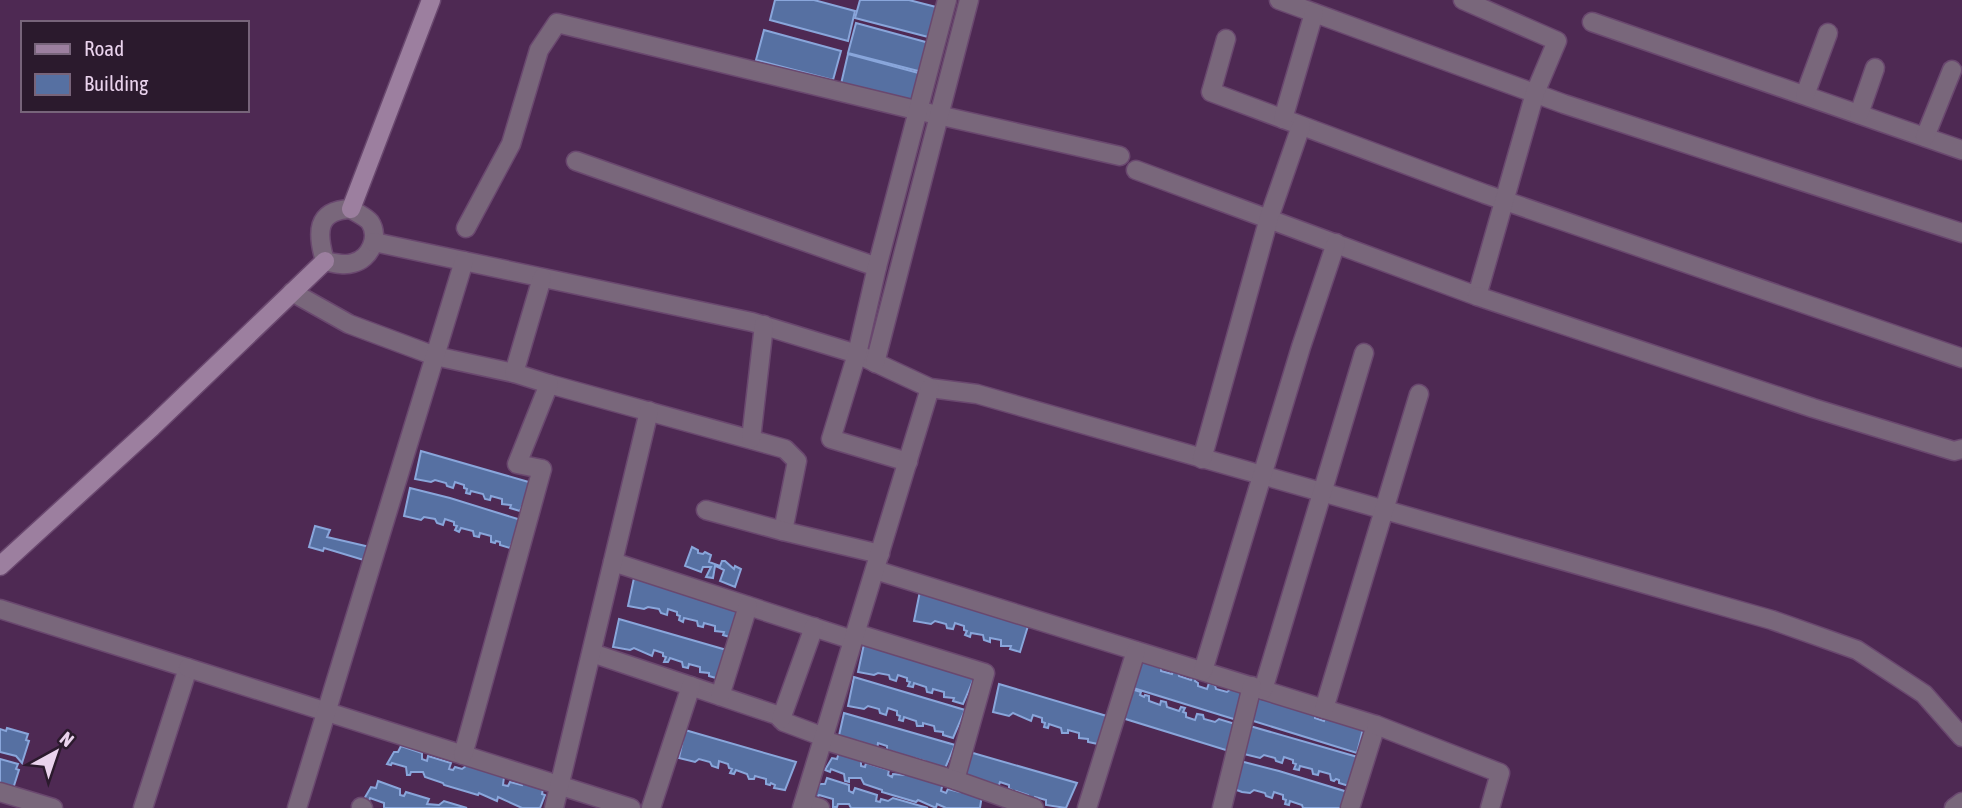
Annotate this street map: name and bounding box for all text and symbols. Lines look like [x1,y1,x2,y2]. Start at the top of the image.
legend [21,21,248,112]
text: Road [84,36,124,60]
text: Building [84,71,148,95]
north arrow [21,717,91,787]
text: N [56,727,78,751]

